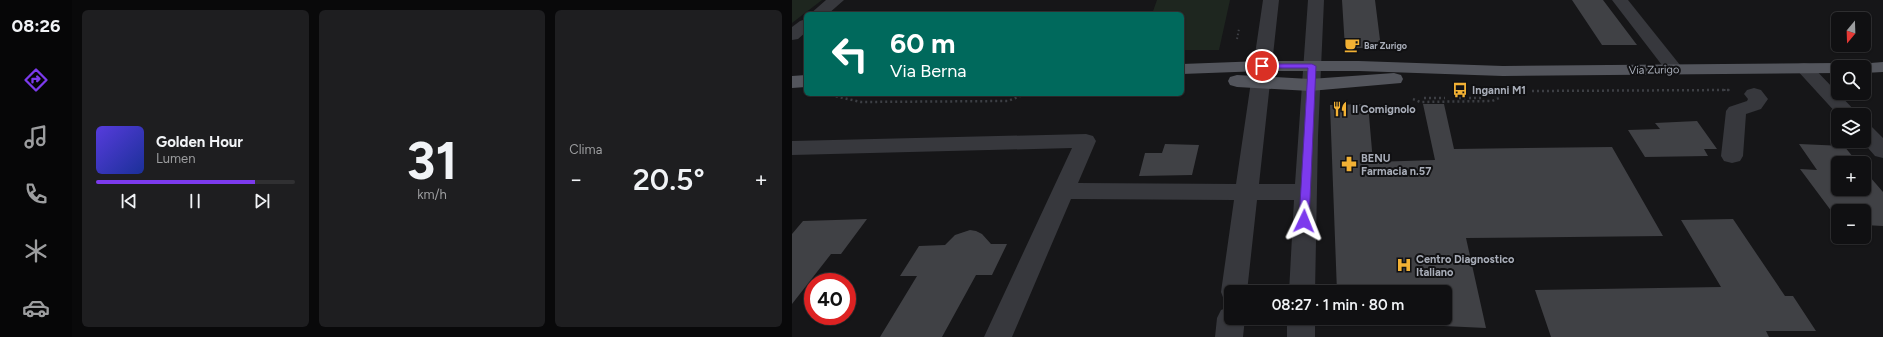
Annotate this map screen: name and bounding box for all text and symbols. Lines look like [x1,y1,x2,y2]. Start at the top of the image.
north arrow [1831,12,1871,52]
map controls [1831,12,1871,244]
text: 08:26 [12,15,60,37]
text: 60 m [890,26,955,60]
icon: left [824,28,876,80]
cafe icon: Bar Zurigo [1343,36,1361,54]
place label: Bar Zurigo [1364,40,1407,51]
pin [1245,49,1279,83]
icon: arrive [1251,55,1273,77]
text: Via Berna [890,60,966,82]
button: search [1831,60,1871,100]
street label: Via Zurigo [1628,63,1680,77]
icon: directions [22,66,50,94]
bus stop icon: Inganni M1 [1451,81,1469,99]
place label: Inganni M1 [1472,84,1526,97]
restaurant icon: Il Comignolo [1331,100,1349,118]
place label: Il Comignolo [1352,103,1416,116]
button: layers [1831,108,1871,148]
icon: music [22,123,50,151]
text: 31 [407,130,457,192]
text: Golden Hour [156,133,243,151]
text: Clima [569,142,602,157]
text: Lumen [156,151,195,166]
place label: BENU Farmacia n.57 [1361,152,1431,178]
pharmacy icon: BENU Farmacia n.57 [1340,155,1358,173]
button: + [1831,156,1871,196]
text: 20.5° [633,161,705,198]
text: − [569,166,583,193]
text: + [754,166,768,193]
icon: phone [22,180,50,208]
text: km/h [417,187,447,202]
icon: previous [118,190,140,212]
icon: pause [184,190,206,212]
icon: next [251,190,273,212]
position arrow [1283,200,1325,242]
button: − [1831,204,1871,244]
icon: climate [22,237,50,265]
place label: Centro Diagnostico Italiano [1416,253,1515,279]
hospital icon: Centro Diagnostico Italiano [1395,256,1413,274]
speed limit sign: 40 [804,273,856,325]
icon: car [22,294,50,322]
text: 08:27 · 1 min · 80 m [1272,296,1404,314]

